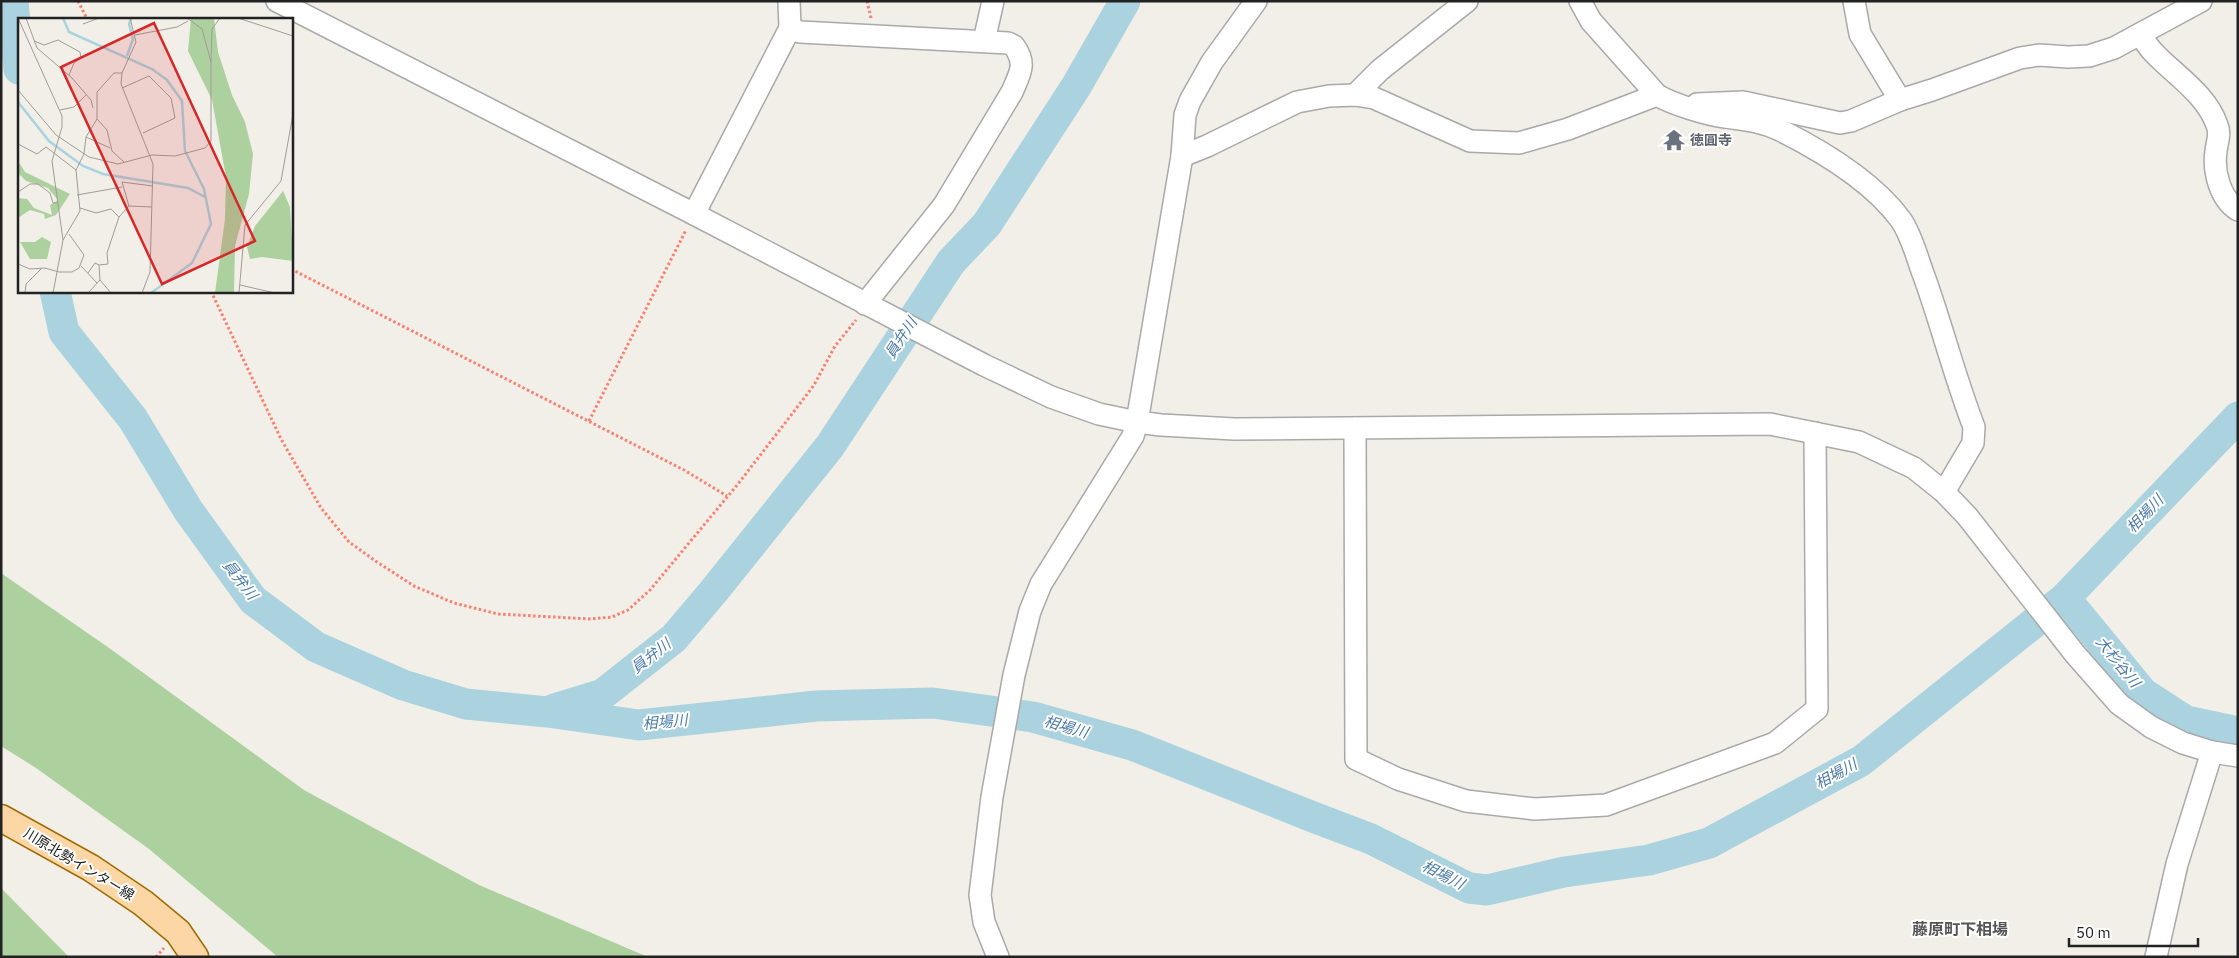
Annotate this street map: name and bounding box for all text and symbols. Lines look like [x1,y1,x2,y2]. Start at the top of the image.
inset map [18,18,292,292]
temple icon: 徳圓寺 [1661,127,1687,153]
place label: 徳圓寺 [1690,131,1732,149]
water label: 員弁川 [880,312,922,362]
water label: 相場川 [2122,489,2168,536]
water label: 員弁川 [219,556,263,605]
water label: 大杉谷川 [2092,632,2146,693]
water label: 員弁川 [627,633,676,677]
water label: 相場川 [642,710,690,733]
water label: 相場川 [1042,711,1092,742]
water label: 相場川 [1811,753,1862,793]
street label: 川原北勢インター線 [20,824,138,904]
water label: 相場川 [1419,856,1469,894]
scale bar [2069,916,2198,948]
district label: 藤原町下相場 [1912,919,2008,939]
text: 50 m [2076,923,2111,942]

